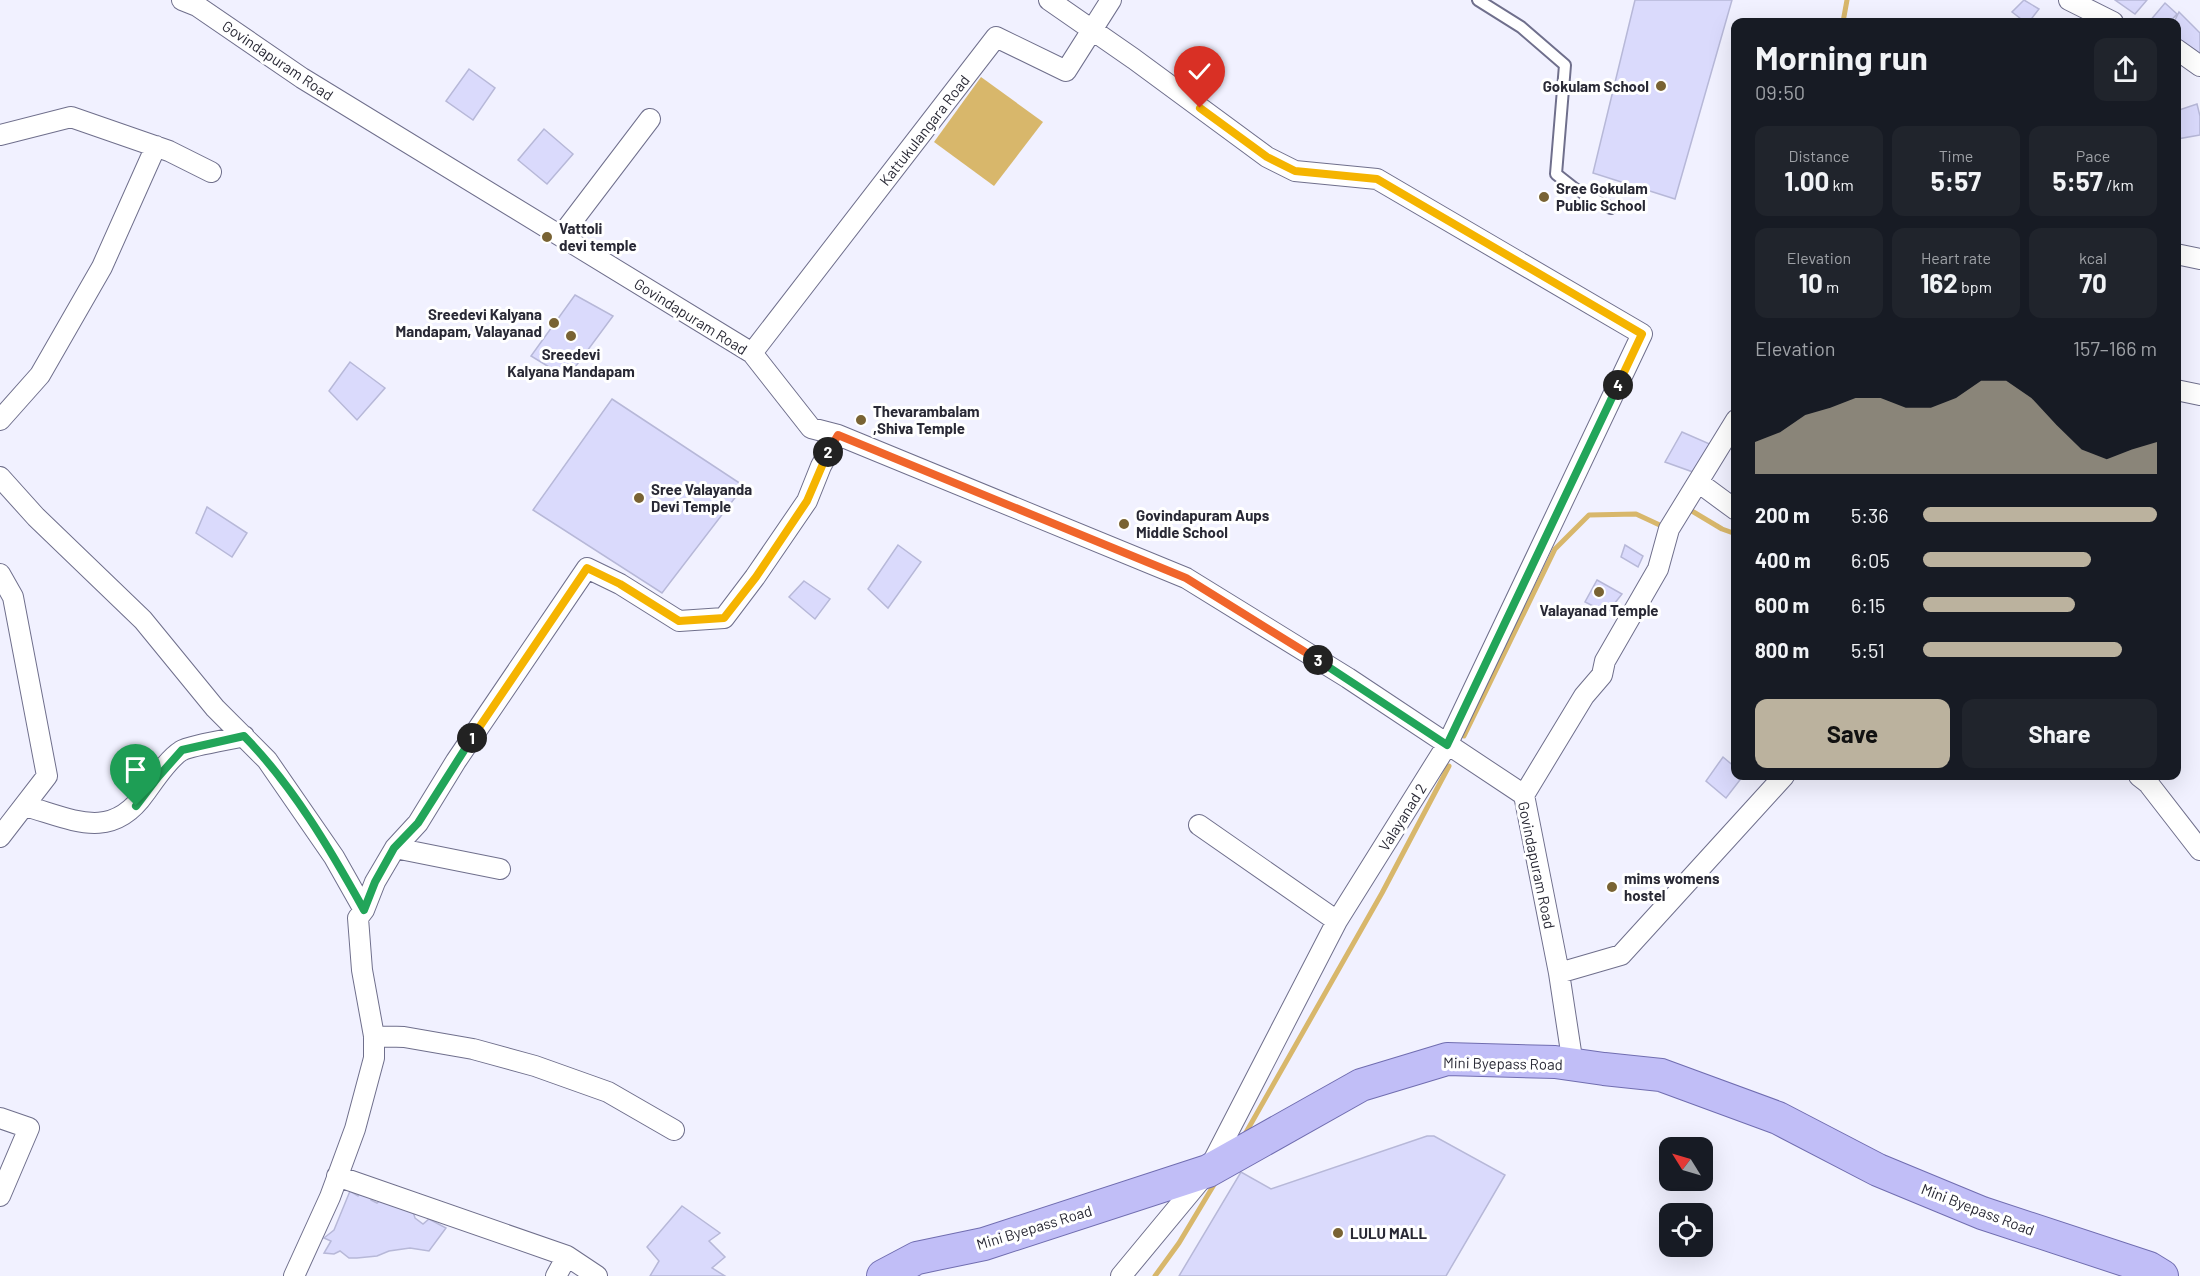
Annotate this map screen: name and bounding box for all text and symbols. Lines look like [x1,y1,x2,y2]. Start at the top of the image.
street label: Govindapuram Road [219,16,337,104]
text: Morning run [1755,37,1928,77]
button: share [2094,38,2157,101]
pin [1174,46,1225,108]
icon: check [1183,55,1216,88]
street label: Kattukulangara Road [875,71,973,189]
place label: Gokulam School [1543,77,1649,95]
marker: Gokulam School [1654,79,1668,93]
text: 09:50 [1755,80,1805,104]
text: Distance [1789,146,1849,165]
text: Time [1939,146,1973,165]
text: Pace [2076,146,2110,165]
text: 1.00 [1784,165,1829,196]
text: 5:57 [1931,165,1981,196]
text: 5:57 [2052,165,2103,196]
text: km [1829,175,1854,194]
text: /km [2103,175,2134,194]
place label: Sree Gokulam Public School [1556,179,1648,214]
marker: Sree Gokulam Public School [1537,190,1551,204]
place label: Vattoli devi temple [559,219,637,254]
marker: Vattoli devi temple [540,230,554,244]
text: Elevation [1787,248,1851,267]
text: Heart rate [1921,248,1991,267]
text: kcal [2079,248,2107,267]
text: 10 [1799,267,1823,298]
text: 162 [1920,267,1958,298]
text: 70 [2079,267,2107,298]
street label: Govindapuram Road [631,274,751,358]
text: m [1823,277,1839,296]
text: bpm [1958,277,1992,296]
place label: Sreedevi Kalyana Mandapam, Valayanad [396,305,542,340]
marker: Sreedevi Kalyana Mandapam, Valayanad [547,316,561,330]
marker: Sreedevi Kalyana Mandapam [564,329,578,343]
text: Elevation [1755,336,1836,360]
text: 157–166 m [2073,336,2157,360]
place label: Sreedevi Kalyana Mandapam [507,345,635,380]
pin: 4 [1603,370,1633,400]
text: 4 [1613,375,1623,394]
place label: Thevarambalam ,Shiva Temple [873,402,980,437]
marker: Thevarambalam ,Shiva Temple [854,413,868,427]
pin: 2 [813,437,843,467]
text: 2 [824,442,832,461]
place label: Sree Valayanda Devi Temple [651,480,752,515]
marker: Sree Valayanda Devi Temple [632,491,646,505]
text: 200 m [1755,503,1810,527]
text: 5:36 [1851,503,1889,527]
place label: Govindapuram Aups Middle School [1136,506,1270,541]
marker: Govindapuram Aups Middle School [1117,517,1131,531]
text: 400 m [1755,548,1811,572]
text: 6:05 [1851,548,1890,572]
marker: Valayanad Temple [1592,585,1606,599]
text: 600 m [1755,593,1809,617]
text: 6:15 [1851,593,1885,617]
place label: Valayanad Temple [1539,601,1659,619]
text: 800 m [1755,638,1809,662]
text: 5:51 [1851,638,1885,662]
pin: 3 [1303,645,1333,675]
text: 3 [1314,650,1322,669]
button: Save [1755,699,1950,768]
button: Share [1962,699,2157,768]
pin: 1 [457,723,487,753]
text: 1 [469,728,475,747]
pin [110,744,161,806]
icon: arrive [119,753,152,786]
street label: Valayanad 2 [1374,780,1430,854]
street label: Govindapuram Road [1515,800,1559,930]
place label: mims womens hostel [1624,869,1720,904]
marker: mims womens hostel [1605,880,1619,894]
street label: Mini Byepass Road [1443,1053,1563,1073]
north arrow [1659,1137,1713,1191]
map controls [1659,1137,1713,1257]
street label: Mini Byepass Road [1919,1179,2037,1239]
street label: Mini Byepass Road [974,1201,1094,1253]
button: locate [1659,1203,1713,1257]
place label: LULU MALL [1350,1224,1427,1242]
marker: LULU MALL [1331,1226,1345,1240]

